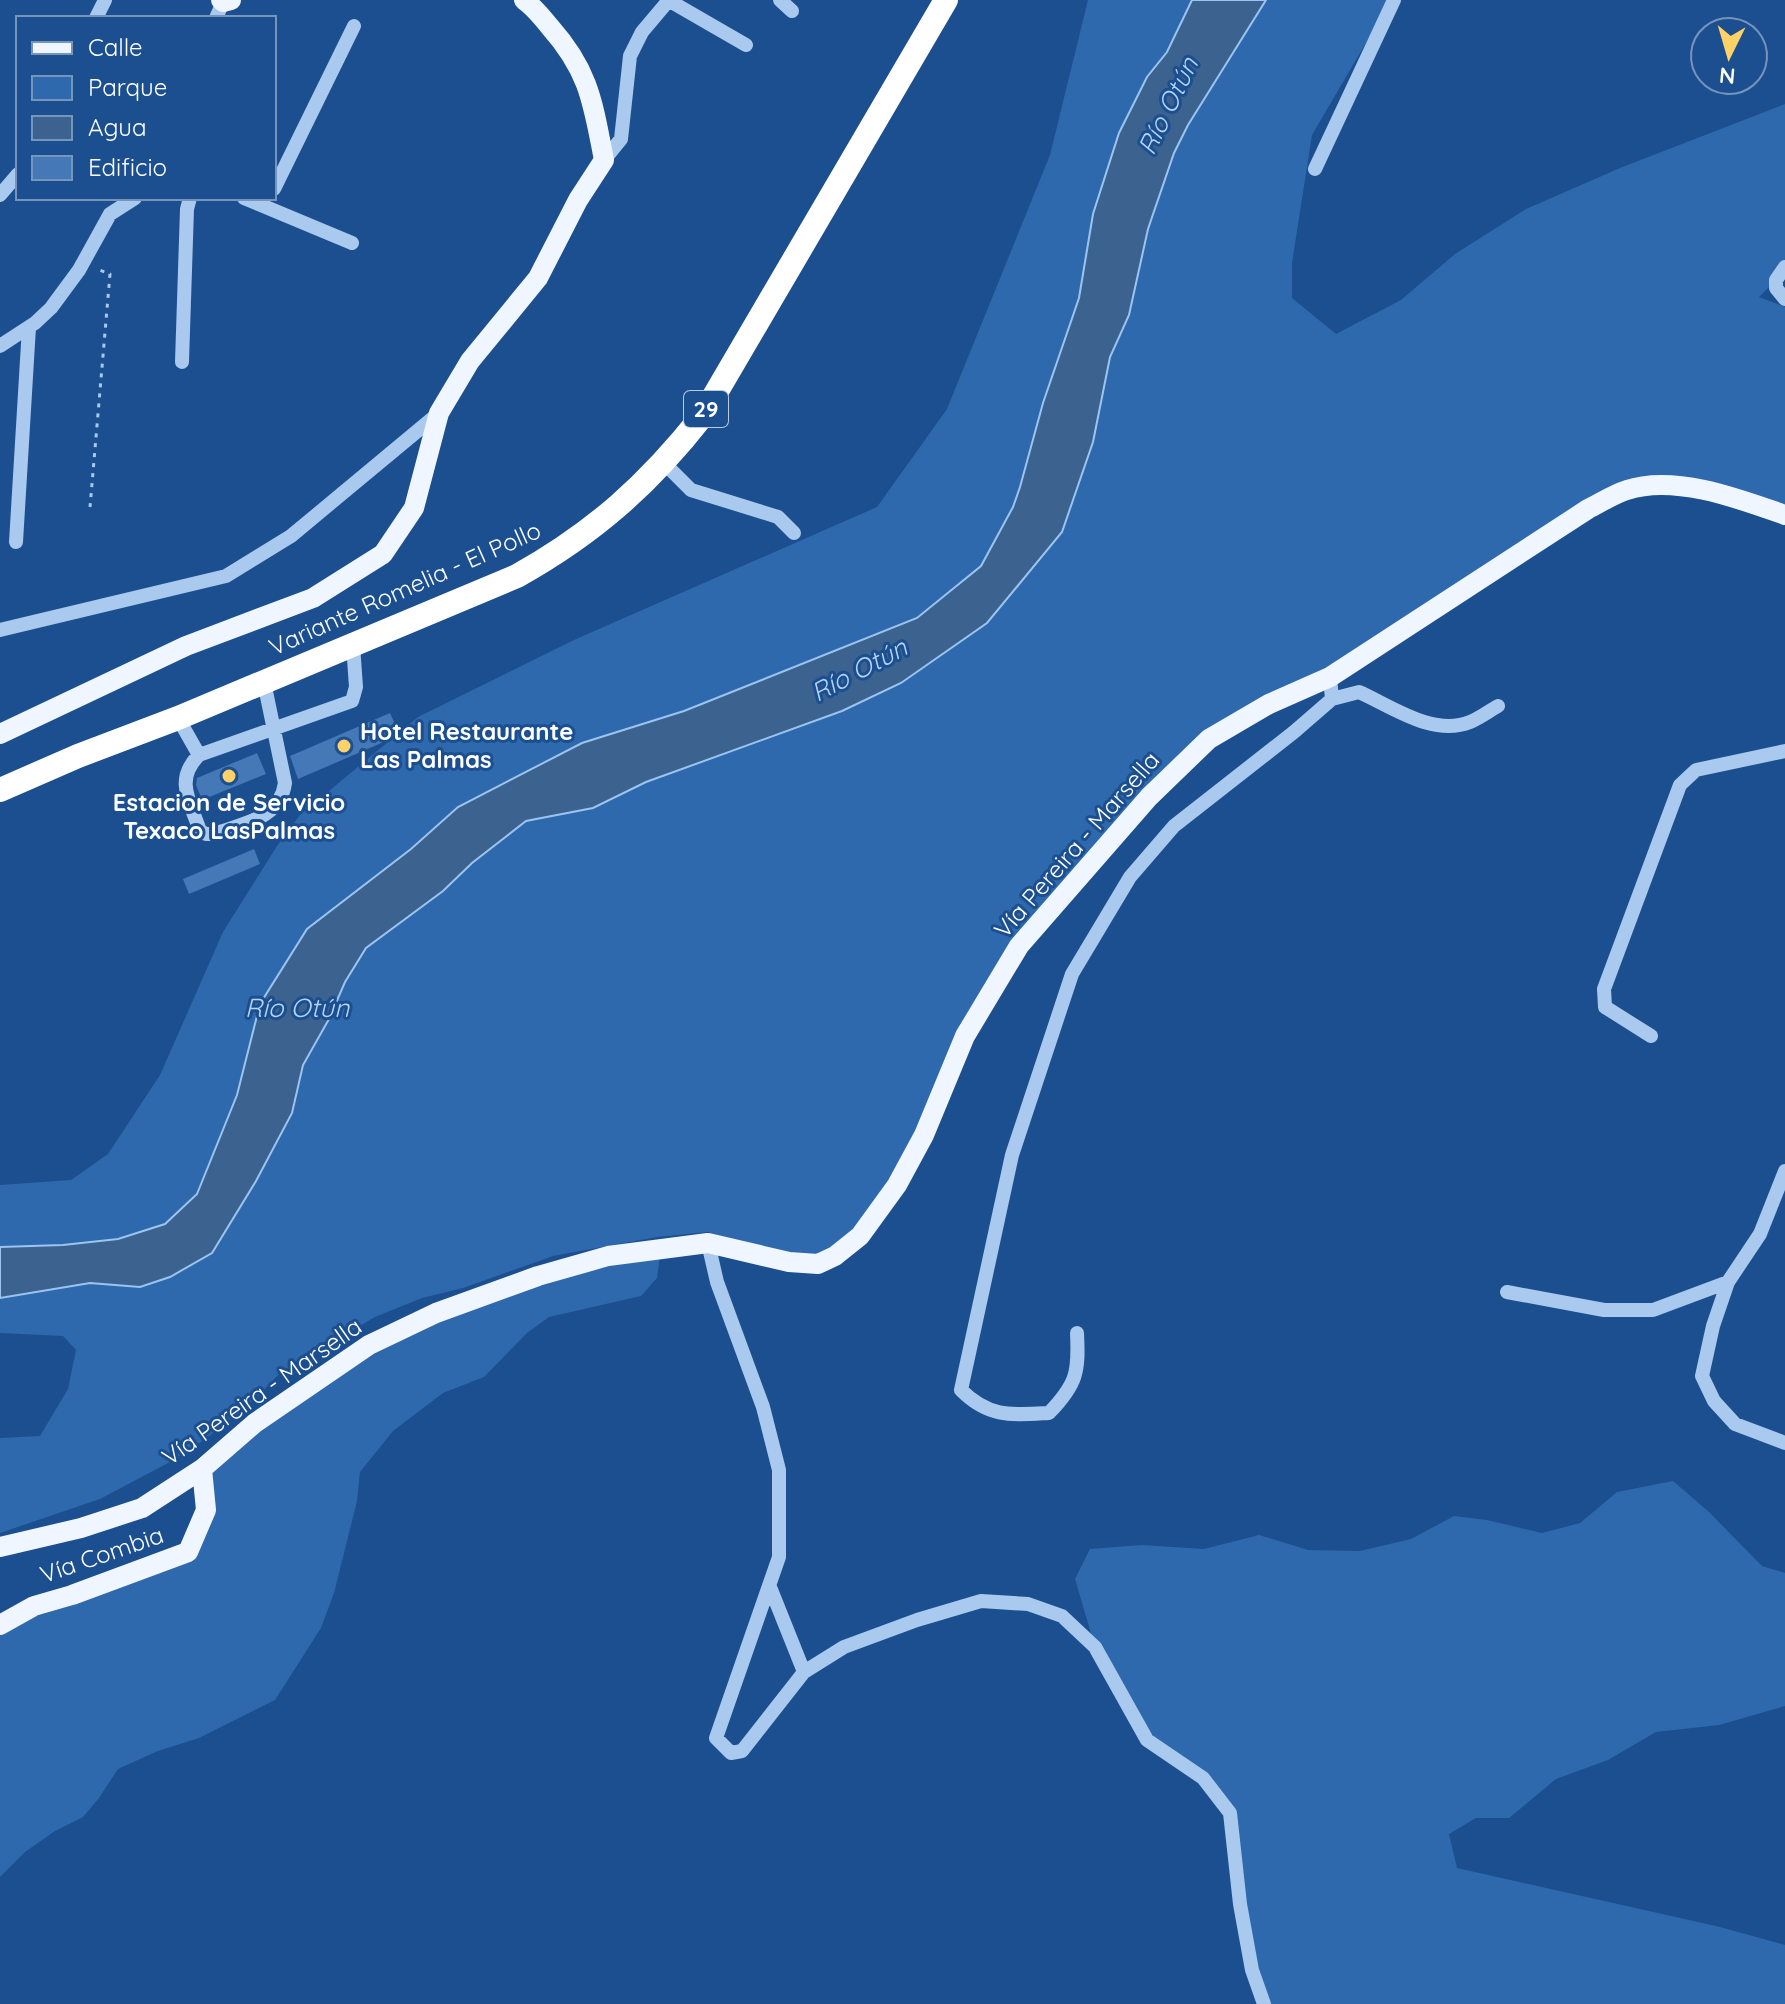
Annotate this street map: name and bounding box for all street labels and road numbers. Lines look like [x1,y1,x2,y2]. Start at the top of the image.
road number: 29 [684,391,728,427]
street label: Variante Romelia - El Pollo [264,515,545,662]
street label: Vía Pereira - Marsella [987,745,1165,944]
street label: Vía Pereira - Marsella [156,1311,367,1471]
street label: Vía Combia [36,1519,167,1589]

